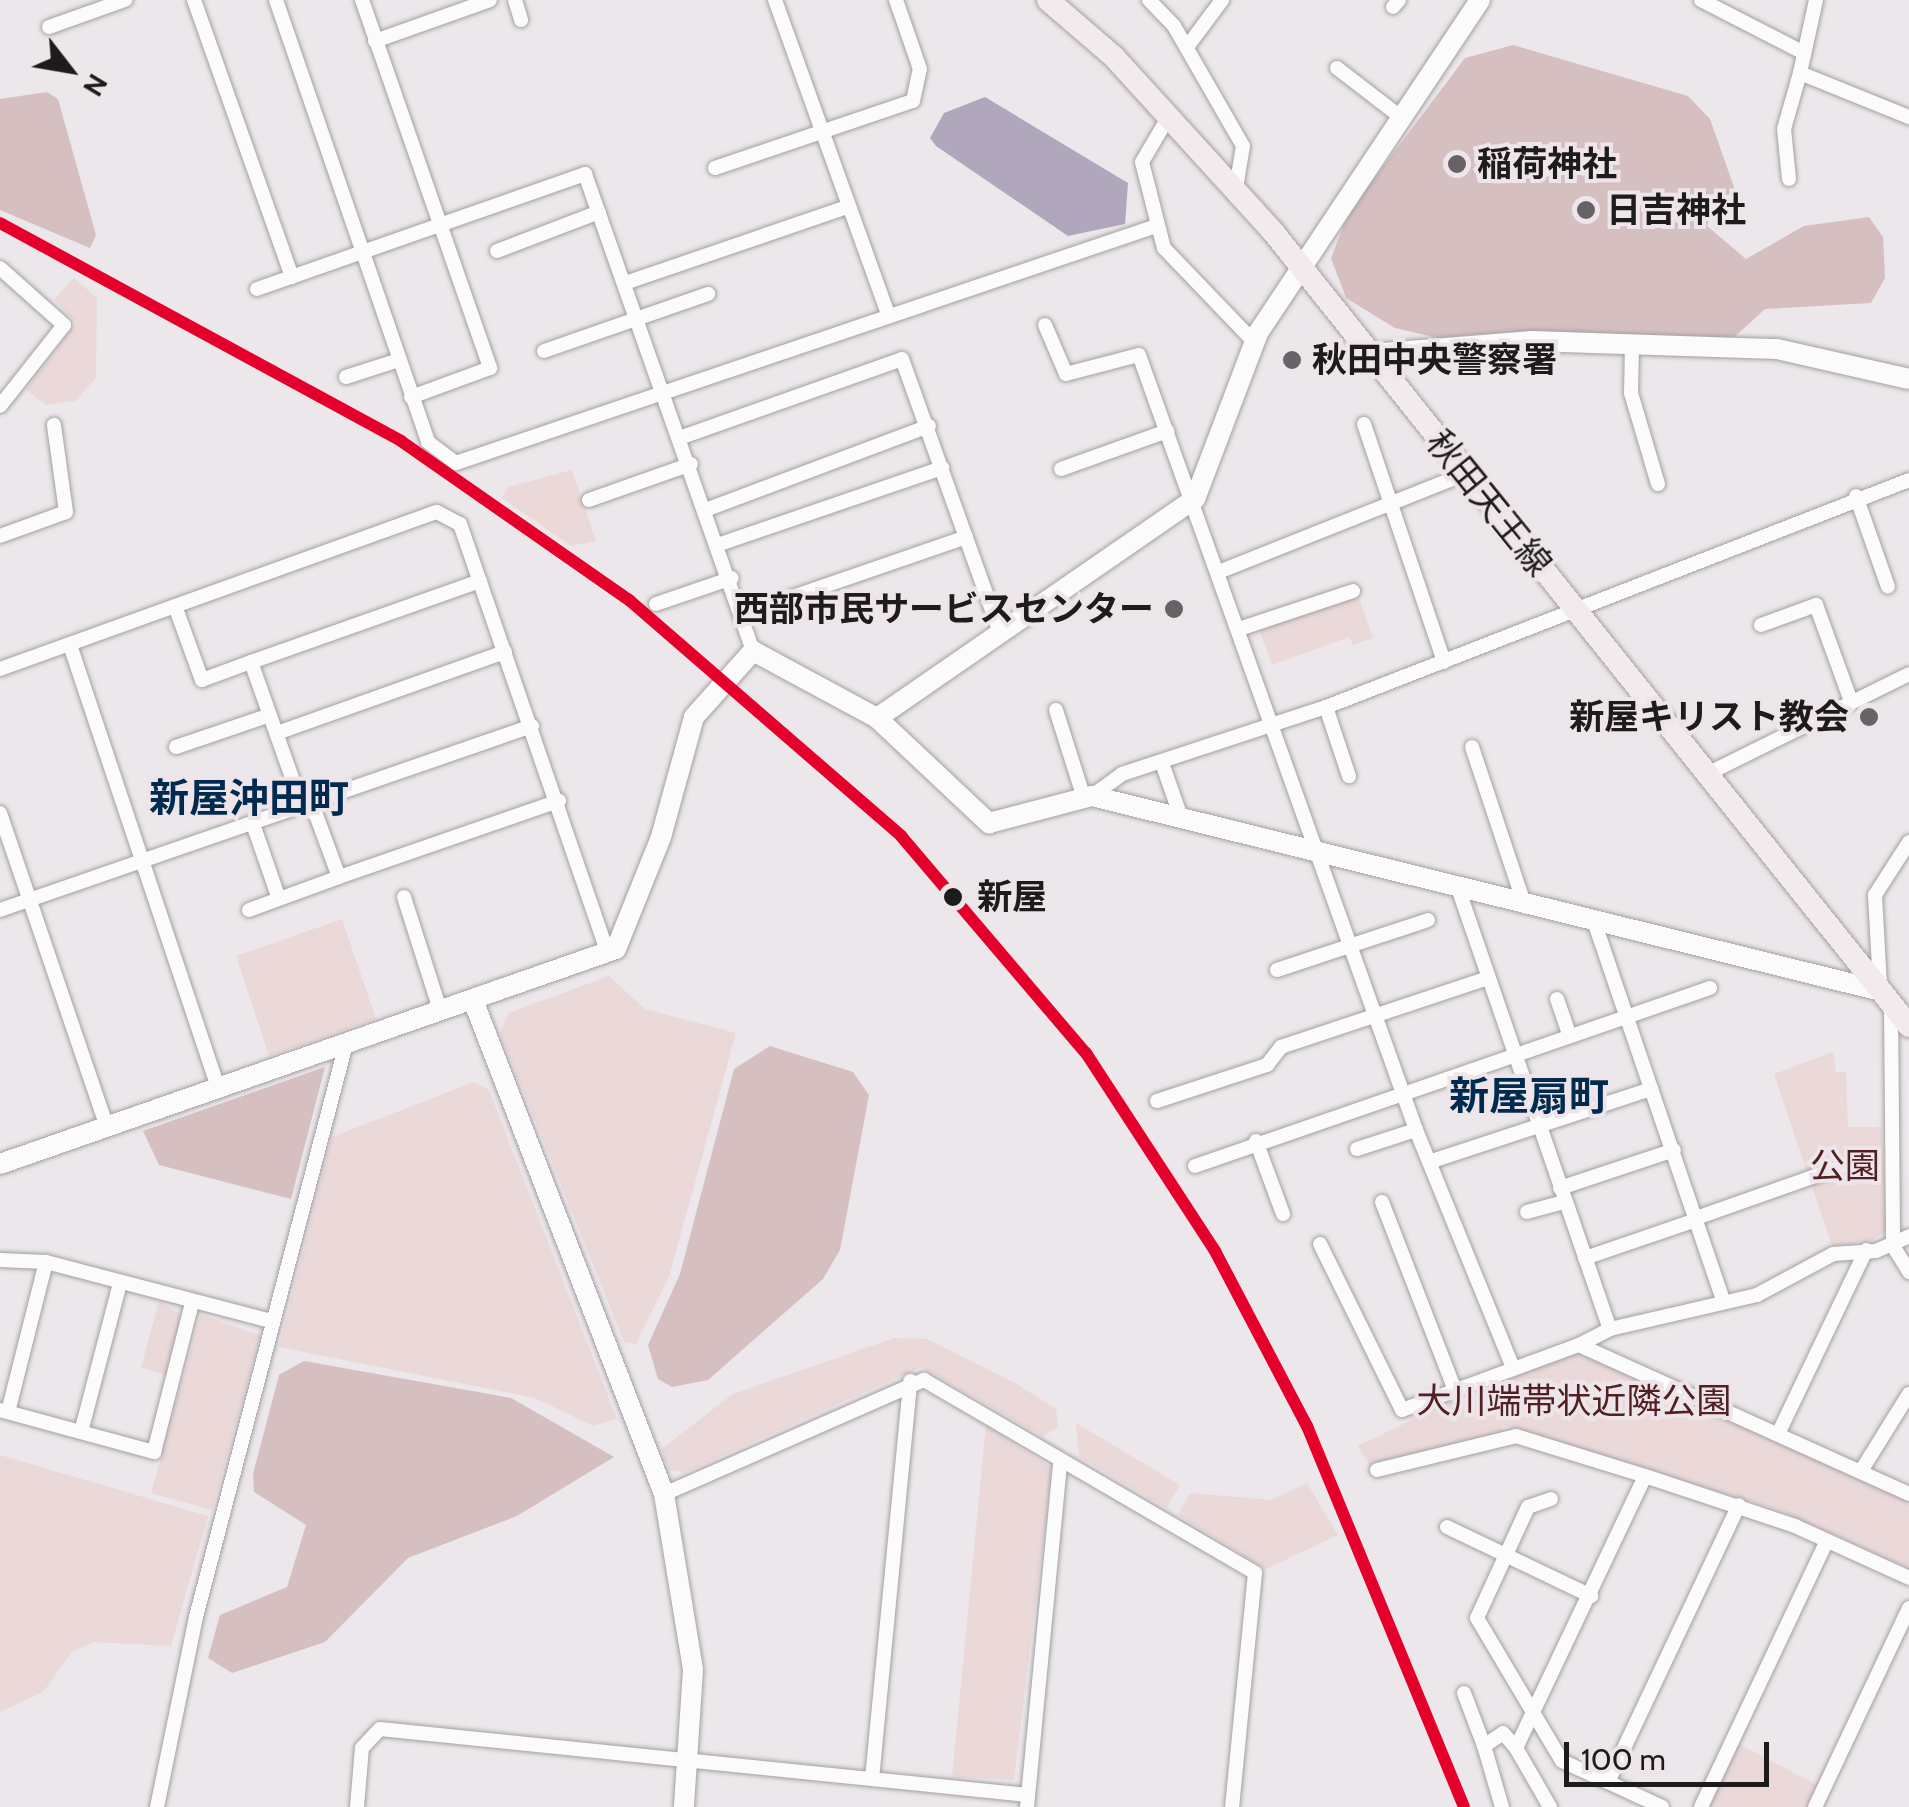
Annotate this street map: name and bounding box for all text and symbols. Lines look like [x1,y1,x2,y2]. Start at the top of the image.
north arrow [20,20,120,120]
text: N [76,68,115,103]
place label: 稲荷神社 [1477,143,1617,185]
marker: 稲荷神社 [1446,153,1468,175]
place label: 日吉神社 [1606,189,1746,231]
marker: 日吉神社 [1575,199,1597,221]
place label: 秋田中央警察署 [1312,339,1557,381]
marker: 秋田中央警察署 [1281,349,1303,371]
street label: 秋田天王線 [1418,422,1560,584]
place label: 西部市民サービスセンター [734,588,1154,630]
marker: 西部市民サービスセンター [1163,598,1185,620]
place label: 新屋キリスト教会 [1569,696,1849,738]
marker: 新屋キリスト教会 [1858,706,1880,728]
district label: 新屋沖田町 [149,774,349,822]
place label: 新屋 [977,876,1047,918]
marker: 新屋 [938,882,968,912]
district label: 新屋扇町 [1449,1072,1609,1120]
park label: 公園 [1810,1145,1880,1187]
park label: 大川端帯状近隣公園 [1417,1380,1731,1422]
scale bar [1569,1722,1774,1784]
text: 100 m [1581,1741,1666,1778]

